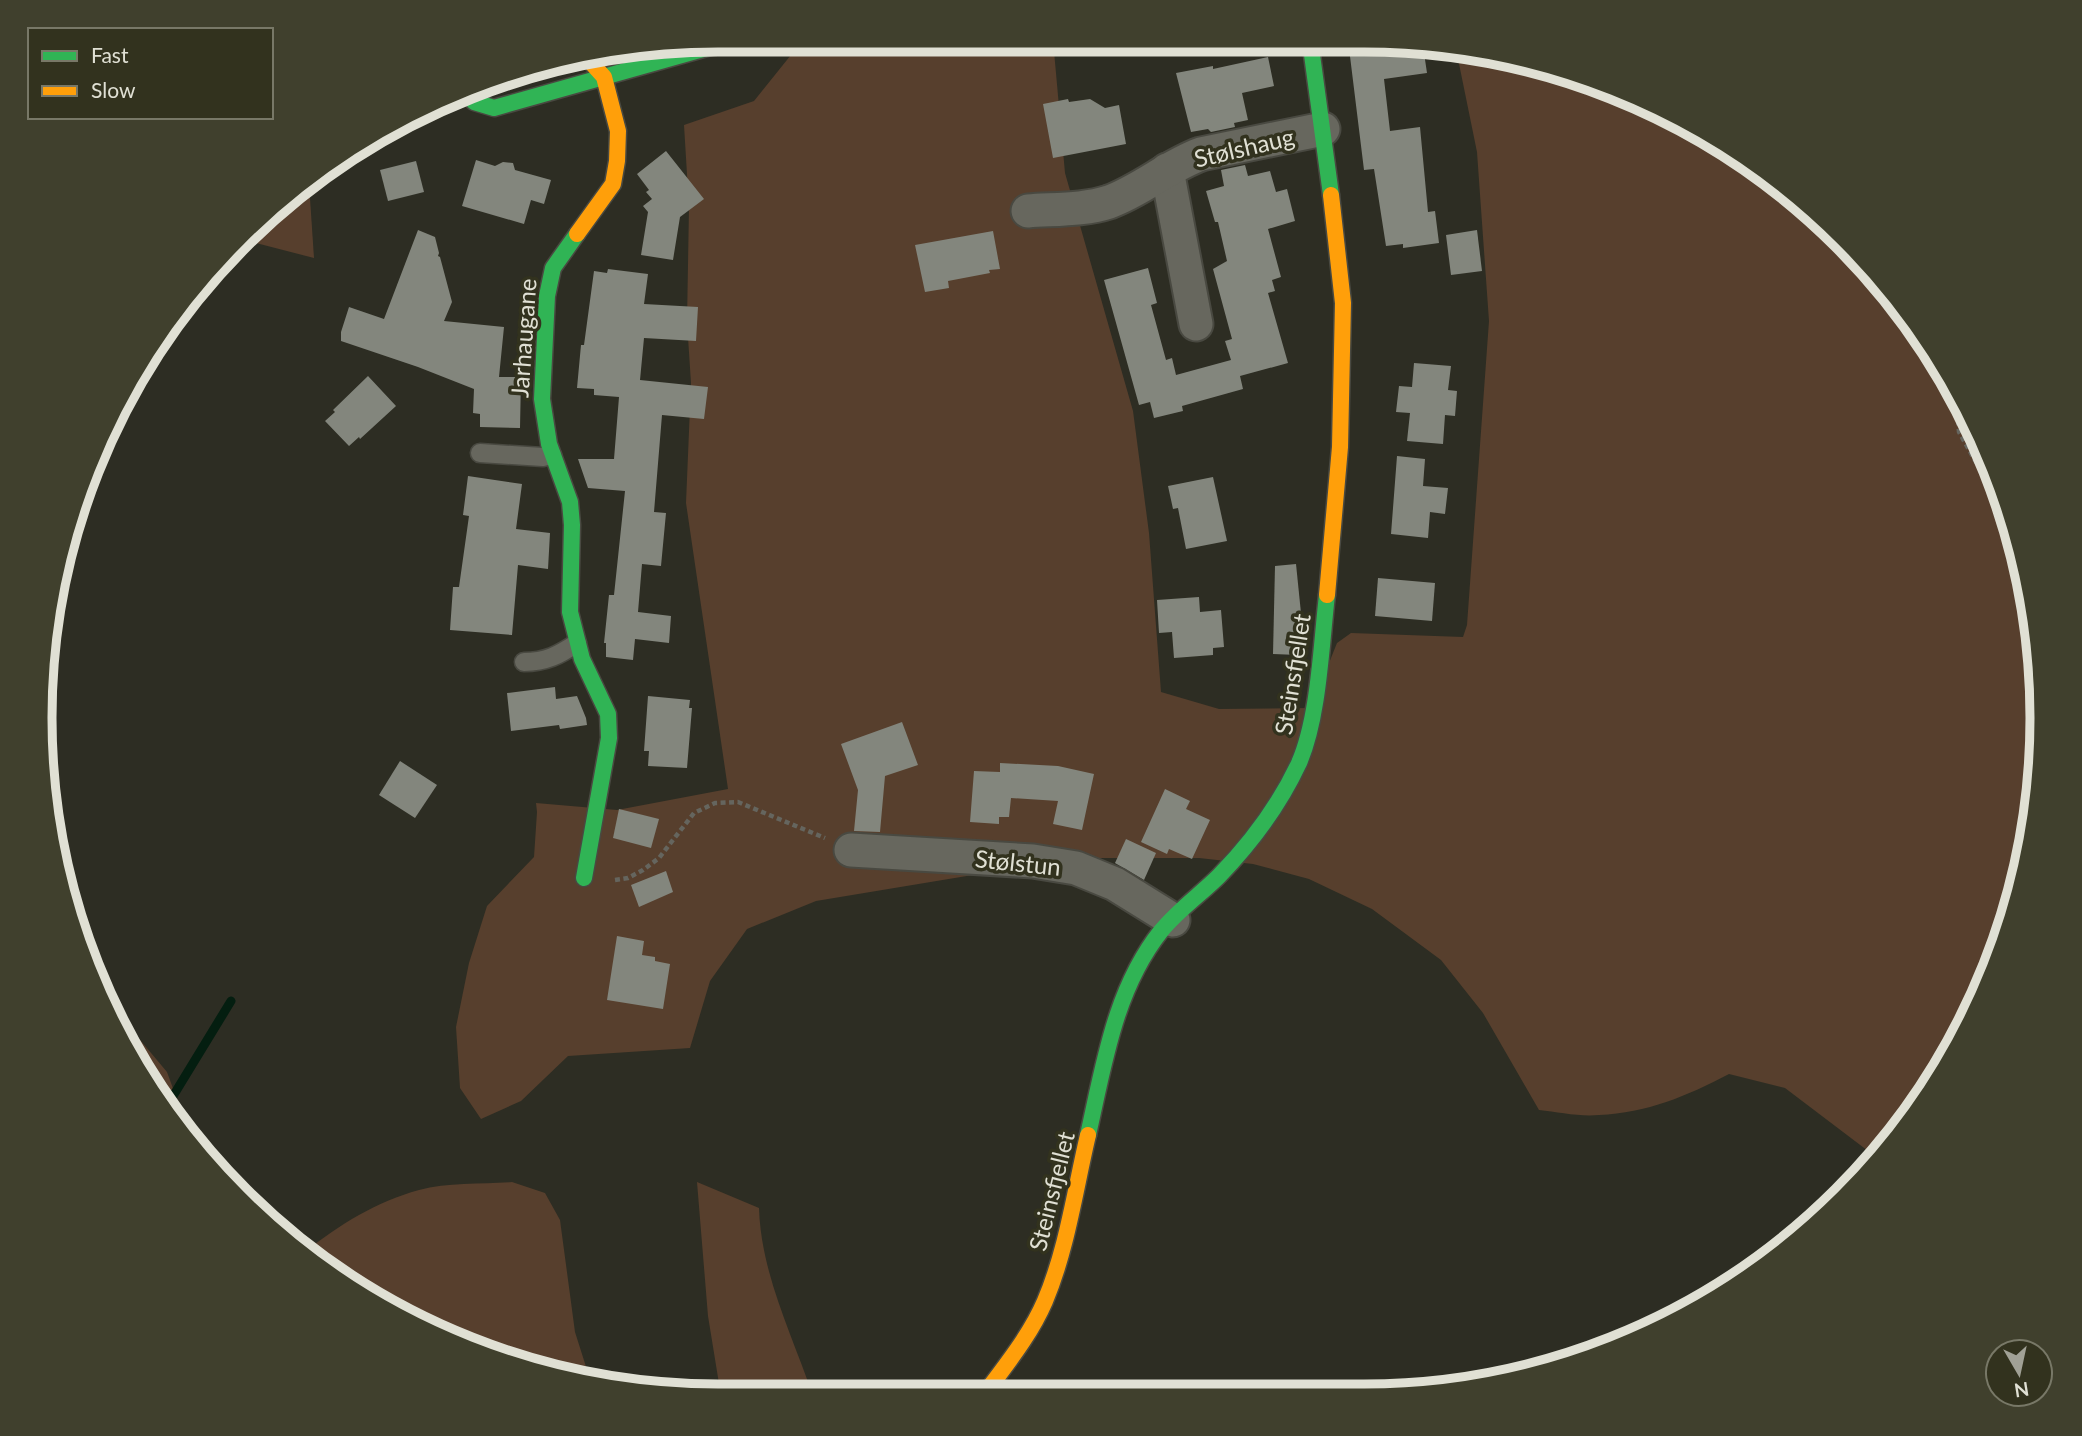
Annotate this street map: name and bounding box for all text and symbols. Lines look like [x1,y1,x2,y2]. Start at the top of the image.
legend [28,28,273,119]
text: Fast [91,42,129,67]
text: Slow [91,77,136,102]
street label: Stølshaug [1191,121,1297,173]
street label: Jarhaugane [504,277,542,399]
street label: Steinsfjellet [1268,611,1316,737]
street label: Stølstun [974,843,1062,881]
street label: Steinsfjellet [1022,1128,1080,1254]
north arrow [1984,1338,2054,1408]
text: N [2013,1378,2031,1403]

